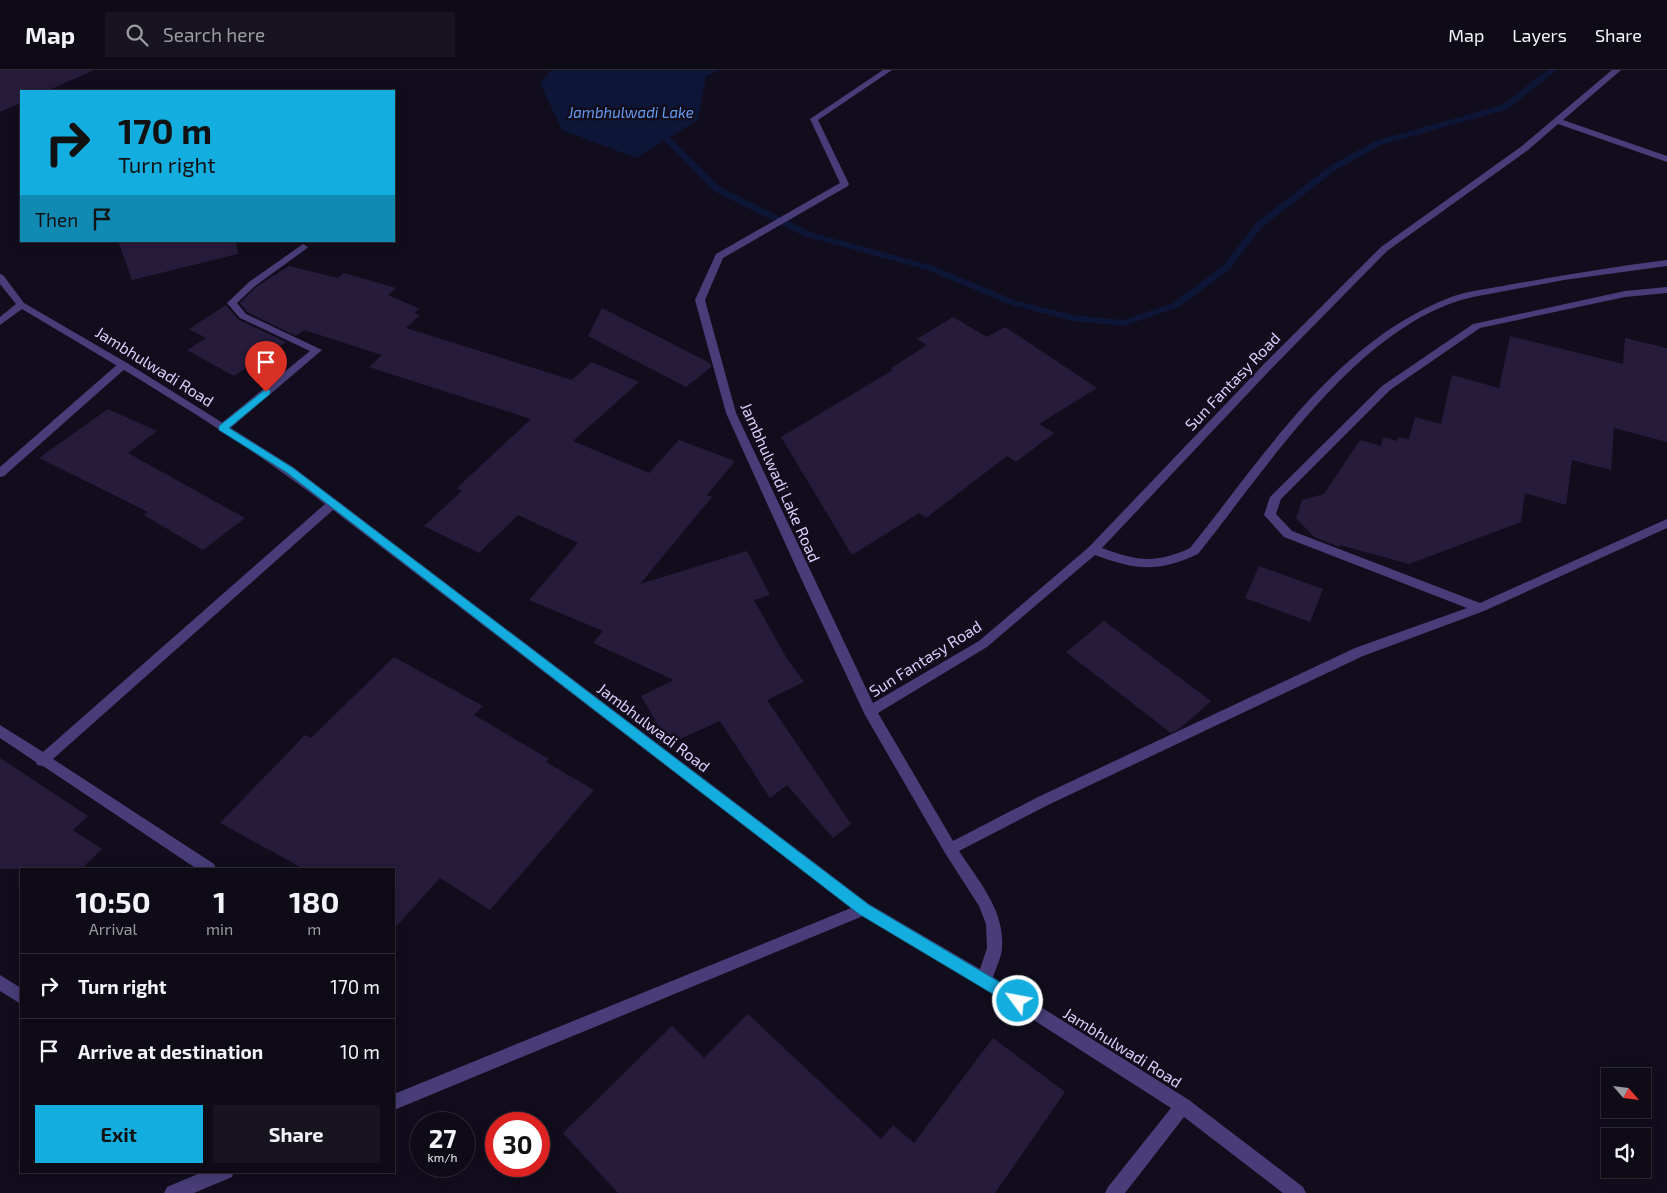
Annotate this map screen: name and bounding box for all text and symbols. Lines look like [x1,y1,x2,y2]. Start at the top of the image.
search box [105,12,455,57]
text: Map [25,20,75,49]
icon: search [123,21,151,49]
text: Search here [163,23,265,46]
text: Map [1448,24,1484,46]
text: Layers [1512,24,1567,46]
text: Share [1595,24,1642,46]
water label: Jambhulwadi Lake [567,103,694,121]
text: 170 m [118,109,212,151]
icon: right [35,110,100,175]
text: Turn right [118,151,216,177]
icon: arrive [88,205,116,233]
text: Then [35,208,78,231]
street label: Jambhulwadi Road [92,322,218,410]
street label: Sun Fantasy Road [1180,328,1284,434]
pin [245,341,287,392]
icon: arrive [252,348,280,376]
street label: Jambhulwadi Lake Road [737,399,825,565]
street label: Sun Fantasy Road [865,616,985,700]
street label: Jambhulwadi Road [594,679,714,775]
text: 10:50 [76,883,151,919]
text: 1 [213,883,226,919]
text: 180 [289,883,339,919]
text: Arrival [89,919,137,938]
text: min [206,919,233,938]
text: m [307,919,321,938]
icon: right [35,972,63,1000]
position arrow [991,974,1043,1026]
text: Turn right [78,975,166,998]
text: 170 m [330,975,380,998]
street label: Jambhulwadi Road [1060,1003,1186,1091]
icon: arrive [35,1037,63,1065]
text: Arrive at destination [78,1040,263,1063]
text: 10 m [340,1040,380,1063]
north arrow [1601,1068,1651,1118]
map controls [1601,1068,1651,1178]
button: Exit [35,1105,203,1163]
button: Share [213,1105,380,1163]
speed limit sign: 30 [485,1112,550,1177]
text: 27 [429,1123,456,1153]
button: sound [1601,1128,1651,1178]
text: km/h [428,1150,457,1164]

